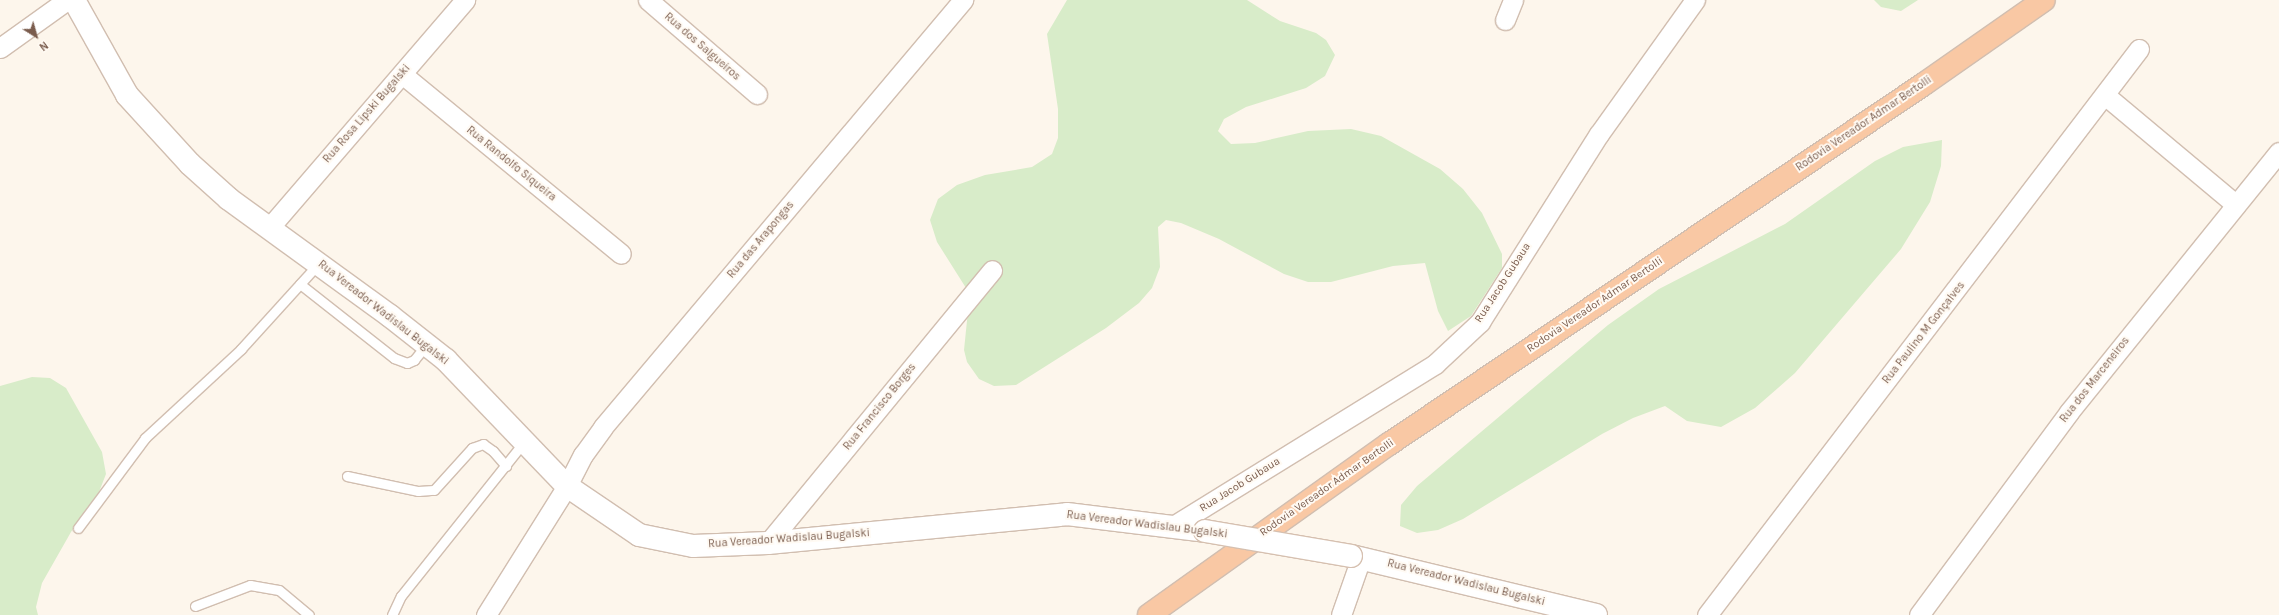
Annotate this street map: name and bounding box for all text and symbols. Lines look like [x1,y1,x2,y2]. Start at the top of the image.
street label: Rua dos Salgueiros [661,10,743,84]
north arrow [16,16,56,56]
text: N [36,38,51,54]
street label: Rua Rosa Lipski Bugalski [321,62,413,166]
street label: Rodovia Vereador Admar Bertolli [1794,74,1934,174]
street label: Rua Randolfo Siqueira [464,124,558,204]
street label: Rua das Arapongas [725,199,797,281]
street label: Rua Jacob Gubaua [1472,241,1534,325]
street label: Rodovia Vereador Admar Bertolli [1525,255,1665,355]
street label: Rua Vereador Wadislau Bugalski [315,258,451,368]
street label: Rua Paulino M Gonçalves [1880,279,1968,387]
street label: Rua dos Marceneiros [2057,335,2133,425]
street label: Rua Francisco Borges [841,361,919,453]
street label: Rodovia Vereador Admar Bertolli [1257,436,1397,540]
street label: Rua Jacob Gubaua [1197,455,1283,515]
street label: Rua Vereador Wadislau Bugalski [1066,509,1228,541]
street label: Rua Vereador Wadislau Bugalski [708,527,870,551]
street label: Rua Vereador Wadislau Bugalski [1386,557,1546,609]

